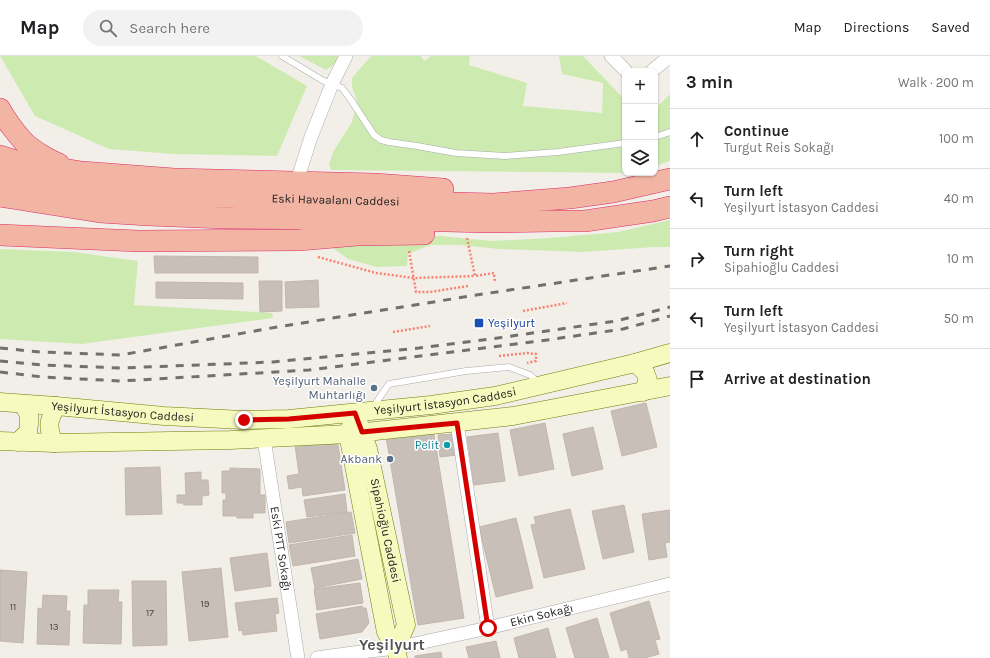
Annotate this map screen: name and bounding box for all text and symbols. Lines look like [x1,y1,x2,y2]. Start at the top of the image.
search box [83,10,363,46]
text: Map [20,17,59,39]
icon: search [97,17,119,39]
text: Search here [129,19,210,37]
text: Map [794,19,822,36]
text: Directions [844,19,909,36]
text: Saved [931,19,970,36]
map controls [622,68,658,176]
button: + [622,68,658,104]
text: 3 min [686,72,733,92]
text: Walk · 200 m [898,75,974,90]
button: − [622,104,658,140]
text: Continue [724,122,789,140]
icon: ahead [686,128,708,150]
text: 100 m [939,131,974,146]
button: layers [622,140,658,176]
text: Turgut Reis Sokağı [724,140,834,155]
text: Turn left [724,182,783,200]
icon: left [686,188,708,210]
street label: Eski Havaalanı Caddesi [271,191,400,209]
text: 40 m [944,191,974,206]
text: Yeşilyurt İstasyon Caddesi [724,200,879,215]
text: Turn right [724,242,794,260]
icon: right [686,248,708,270]
text: 10 m [947,251,974,266]
text: Sipahioğlu Caddesi [724,260,839,275]
text: Turn left [724,302,783,320]
icon: left [686,308,708,330]
text: 50 m [944,311,974,326]
place label: Yeşilyurt [488,316,535,330]
marker: Yeşilyurt [473,317,485,329]
text: Yeşilyurt İstasyon Caddesi [724,320,879,335]
icon: arrive [686,368,708,390]
text: Arrive at destination [724,370,871,388]
place label: Yeşilyurt Mahalle Muhtarlığı [273,374,366,402]
marker: Yeşilyurt Mahalle Muhtarlığı [369,383,379,393]
street label: Yeşilyurt İstasyon Caddesi [374,384,518,418]
street label: Yeşilyurt İstasyon Caddesi [51,399,194,425]
route end [235,411,253,429]
place label: Pelit [415,438,439,452]
marker: Pelit [442,440,452,450]
place label: Akbank [341,452,382,466]
marker: Akbank [385,454,395,464]
street label: Sipahioğlu Caddesi [367,477,404,584]
street label: Eski PTT Sokağı [268,505,294,592]
house number: 19 [200,598,210,610]
house number: 11 [10,601,16,613]
street label: Ekin Sokağı [509,601,575,629]
house number: 17 [146,607,154,619]
route start [479,619,497,637]
house number: 13 [49,621,59,633]
district label: Yeşilyurt [359,635,425,654]

